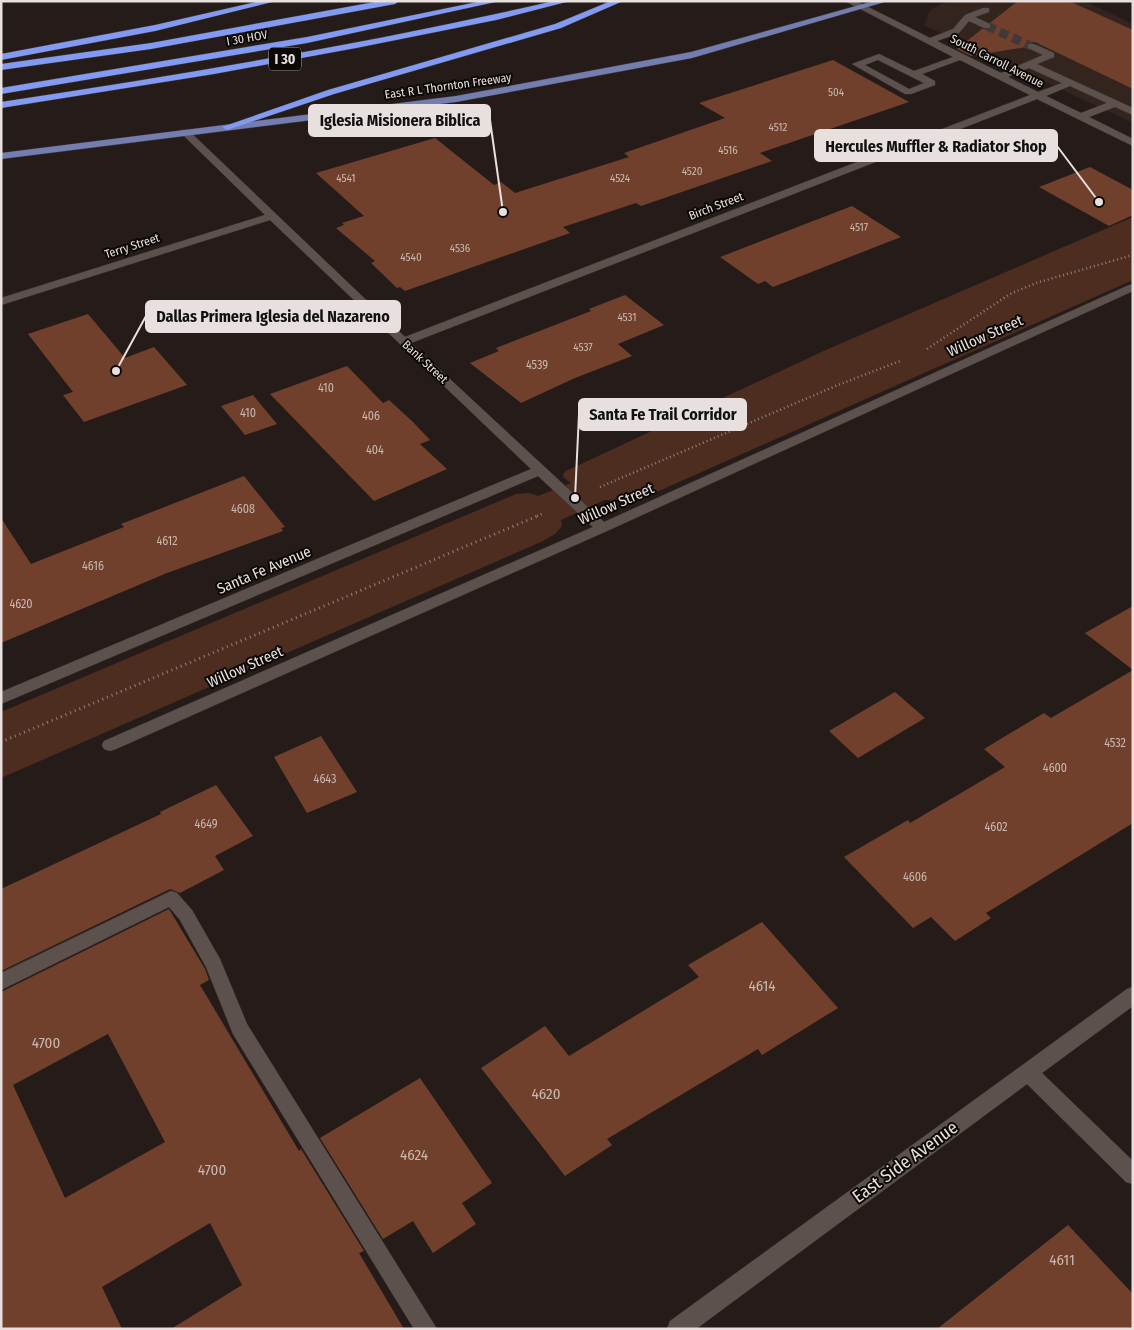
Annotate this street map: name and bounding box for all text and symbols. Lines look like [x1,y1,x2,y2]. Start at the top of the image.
street label: I 30 HOV [225,27,269,48]
street label: South Carroll Avenue [948,31,1046,91]
road number: I 30 [269,48,301,70]
street label: East R L Thornton Freeway [384,70,513,102]
house number: 504 [828,86,845,99]
callout: Iglesia Misionera Biblica [309,105,490,136]
text: Iglesia Misionera Biblica [320,111,480,130]
house number: 4512 [769,121,788,134]
callout: Hercules Muffler & Radiator Shop [815,130,1057,161]
text: Hercules Muffler & Radiator Shop [825,137,1047,156]
house number: 4516 [718,144,738,157]
house number: 4520 [682,165,703,178]
house number: 4541 [336,172,356,185]
house number: 4524 [610,172,631,185]
street label: Birch Street [687,189,745,223]
house number: 4517 [850,221,869,234]
street label: Terry Street [103,231,161,261]
house number: 4536 [450,242,471,255]
house number: 4540 [400,251,422,264]
callout: Dallas Primera Iglesia del Nazareno [146,301,400,332]
text: Dallas Primera Iglesia del Nazareno [156,307,390,326]
house number: 4531 [617,311,637,324]
street label: Willow Street [944,311,1026,361]
street label: Bank Street [399,338,451,386]
house number: 4537 [573,341,593,354]
house number: 4539 [526,358,548,372]
house number: 410 [318,381,334,395]
callout: Santa Fe Trail Corridor [579,399,746,430]
text: Santa Fe Trail Corridor [589,405,737,424]
house number: 410 [240,406,256,420]
house number: 406 [362,409,380,423]
house number: 404 [366,443,384,457]
street label: Willow Street [575,479,657,529]
house number: 4608 [231,502,255,516]
house number: 4612 [156,534,178,548]
street label: Santa Fe Avenue [214,542,314,598]
house number: 4616 [82,559,104,573]
house number: 4620 [9,597,33,611]
street label: Willow Street [204,642,286,692]
house number: 4532 [1104,736,1126,750]
house number: 4600 [1043,761,1067,775]
house number: 4643 [314,772,336,786]
house number: 4649 [194,817,218,831]
house number: 4602 [984,820,1008,834]
house number: 4606 [903,870,927,884]
house number: 4614 [748,977,776,995]
house number: 4700 [32,1034,60,1052]
house number: 4620 [532,1085,561,1103]
street label: East Side Avenue [848,1116,962,1208]
house number: 4624 [400,1146,428,1164]
house number: 4700 [198,1161,226,1179]
house number: 4611 [1049,1251,1075,1269]

